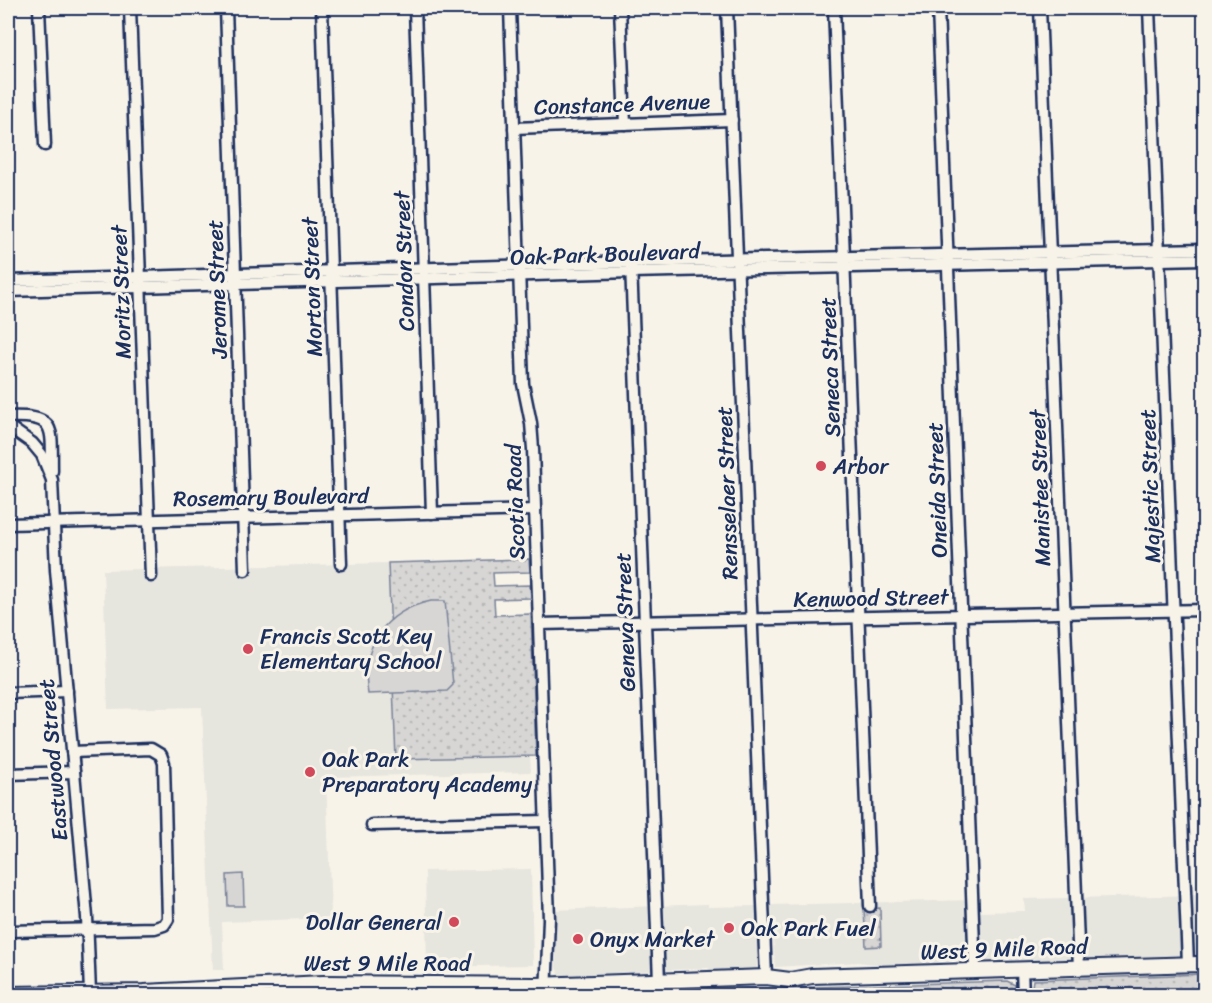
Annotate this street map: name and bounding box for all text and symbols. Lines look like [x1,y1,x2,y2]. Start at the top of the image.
street label: Constance Avenue [533,81,711,127]
street label: Condon Street [382,189,426,332]
street label: Morton Street [290,215,334,358]
street label: Jerome Street [195,218,239,360]
street label: Moritz Street [99,223,143,360]
street label: Oak Park Boulevard [509,231,702,277]
street label: Seneca Street [808,296,852,438]
street label: Rensselaer Street [704,405,750,580]
street label: Manistee Street [1018,408,1062,567]
street label: Majestic Street [1128,408,1172,564]
street label: Oneida Street [915,421,959,559]
street label: Scotia Road [493,442,537,560]
place label: Arbor [832,447,889,486]
marker: Arbor [814,459,828,473]
street label: Rosemary Boulevard [173,476,371,518]
street label: Geneva Street [603,551,647,692]
street label: Kenwood Street [793,577,950,619]
place label: Francis Scott Key Elementary School [260,617,442,681]
marker: Francis Scott Key Elementary School [241,642,255,656]
street label: Eastwood Street [26,677,79,843]
place label: Oak Park Preparatory Academy [322,740,533,804]
marker: Oak Park Preparatory Academy [303,765,317,779]
place label: Dollar General [306,903,443,942]
place label: Oak Park Fuel [741,909,877,948]
marker: Dollar General [447,915,461,929]
place label: Onyx Market [590,920,716,959]
marker: Oak Park Fuel [722,921,736,935]
street label: West 9 Mile Road [920,927,1090,971]
marker: Onyx Market [571,932,585,946]
street label: West 9 Mile Road [303,944,472,983]

